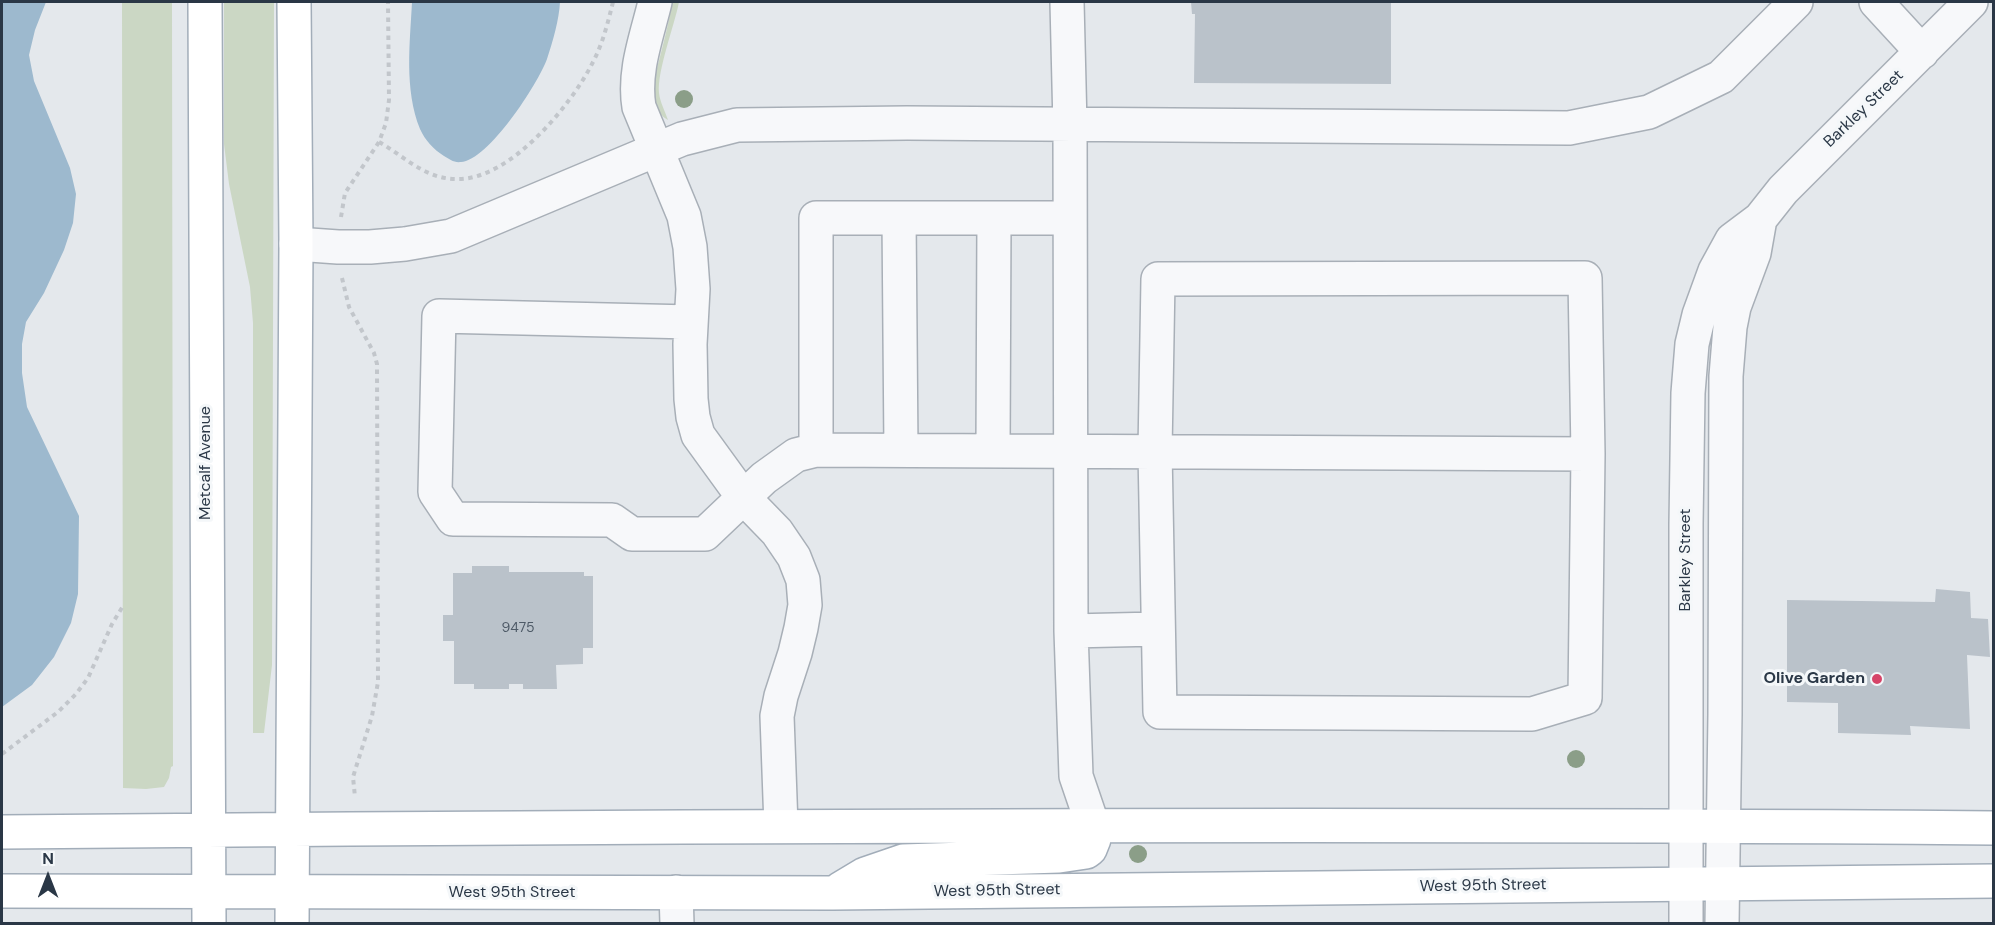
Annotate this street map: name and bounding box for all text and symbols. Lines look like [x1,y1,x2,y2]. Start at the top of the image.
street label: Barkley Street [1820,66,1908,152]
street label: Metcalf Avenue [196,406,216,520]
street label: Barkley Street [1676,508,1696,612]
house number: 9475 [502,620,534,636]
place label: Olive Garden [1764,669,1865,689]
marker: Olive Garden [1870,672,1884,686]
north arrow [18,847,78,907]
text: N [42,848,54,869]
street label: West 95th Street [1419,875,1547,897]
street label: West 95th Street [933,880,1061,902]
street label: West 95th Street [449,883,575,903]

